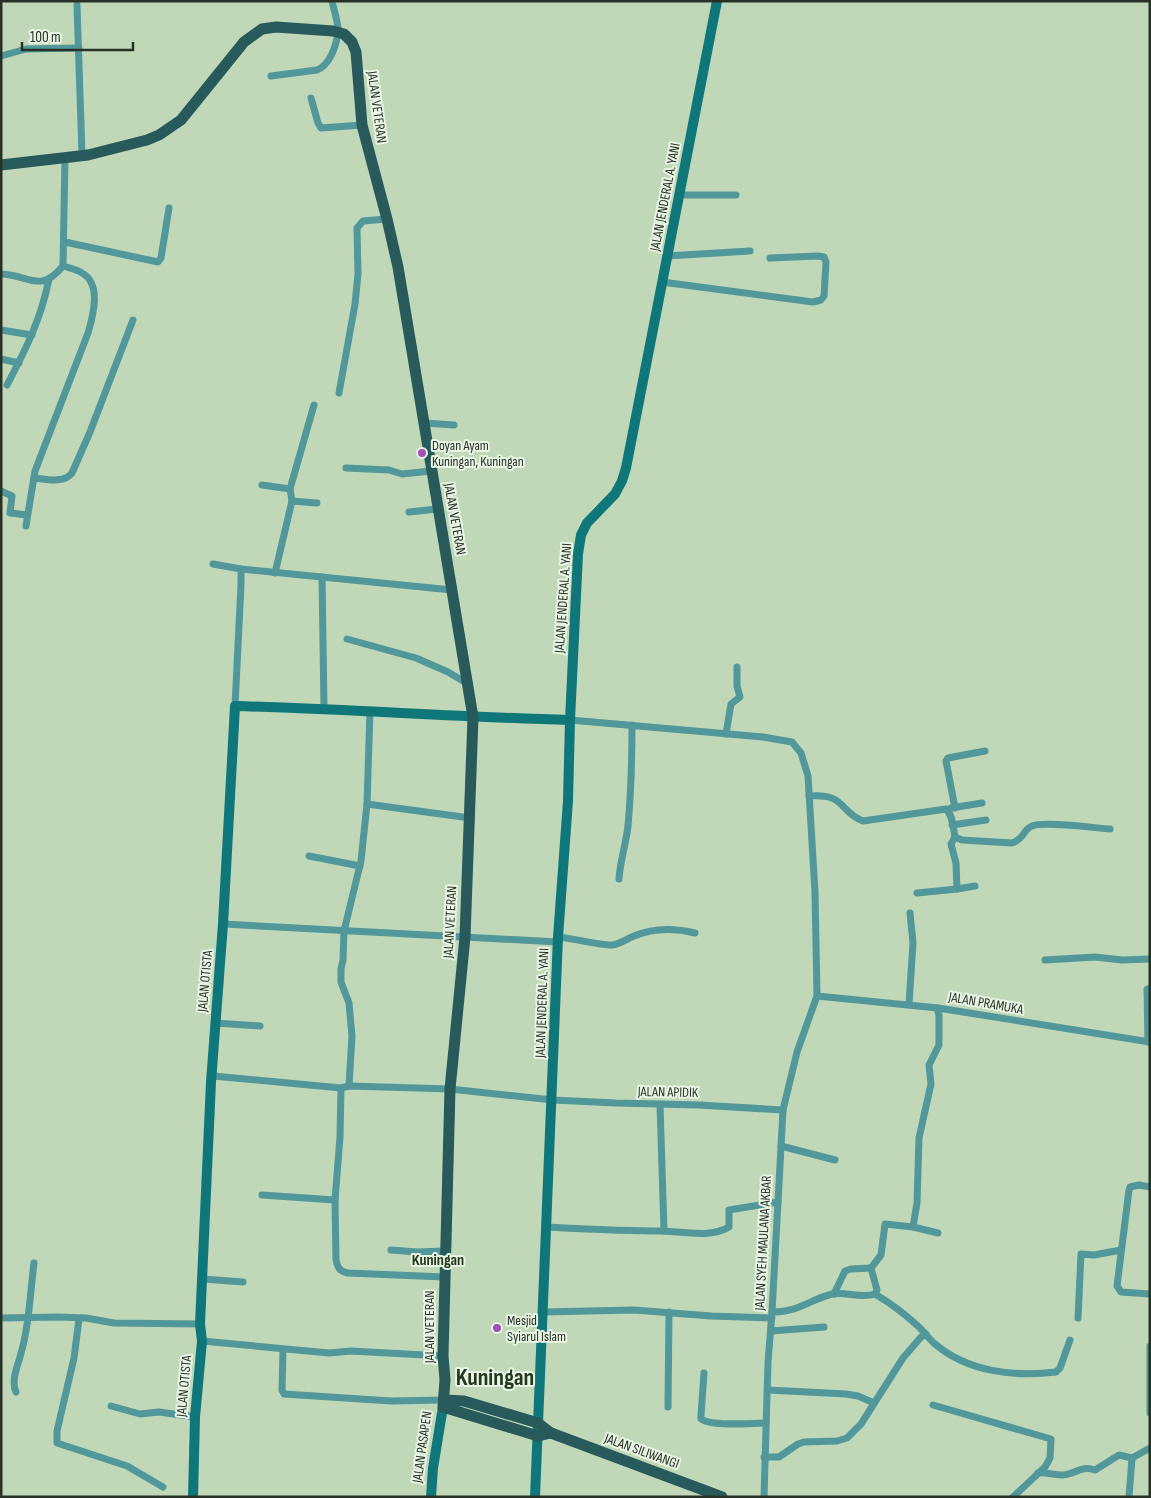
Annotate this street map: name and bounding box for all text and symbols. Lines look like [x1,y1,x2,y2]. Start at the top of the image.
scale bar [22,20,134,52]
text: 100 m [30,28,61,47]
street label: JALAN VETERAN [363,69,390,144]
street label: JALAN JENDERAL A. YANI [646,141,684,254]
place label: Doyan Ayam Kuningan, Kuningan [432,437,524,470]
marker: Doyan Ayam Kuningan, Kuningan [416,447,428,459]
street label: JALAN VETERAN [440,481,470,556]
street label: JALAN JENDERAL A. YANI [551,543,575,654]
street label: JALAN VETERAN [440,885,460,960]
street label: JALAN JENDERAL A. YANI [532,948,552,1059]
street label: JALAN OTISTA [194,949,216,1013]
street label: JALAN PRAMUKA [946,988,1026,1018]
street label: JALAN APIDIK [637,1083,699,1101]
street label: JALAN SYEH MAULANA AKBAR [751,1175,775,1312]
district label: Kuningan [412,1251,464,1270]
street label: JALAN VETERAN [421,1291,438,1364]
place label: Mesjid Syiarul Islam [507,1312,566,1345]
marker: Mesjid Syiarul Islam [491,1322,503,1334]
street label: JALAN OTISTA [173,1354,195,1418]
district label: Kuningan [456,1363,534,1392]
street label: JALAN PASAPEN [408,1410,435,1485]
street label: JALAN SILIWANGI [601,1429,682,1472]

